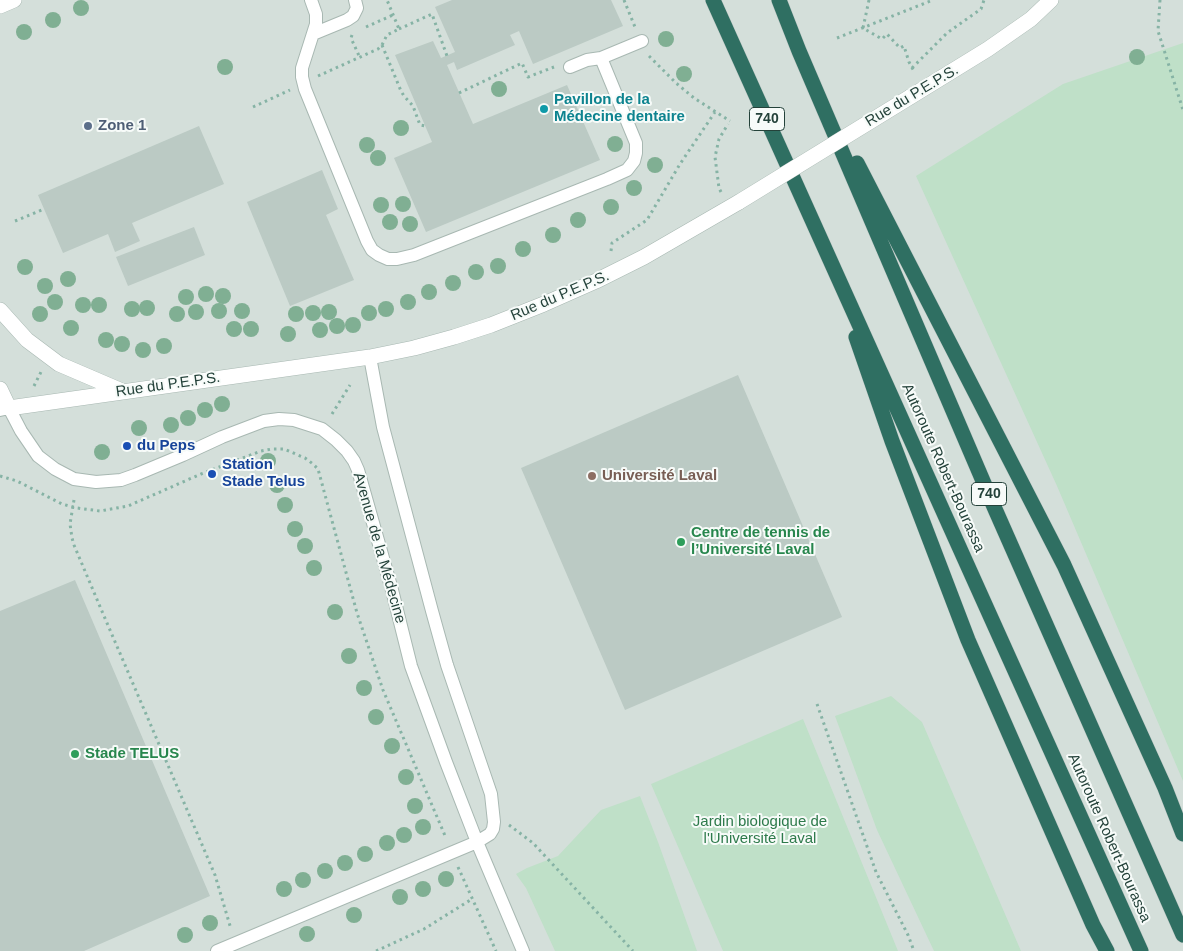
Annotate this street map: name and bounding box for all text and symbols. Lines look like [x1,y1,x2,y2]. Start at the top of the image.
street label: Rue du P.E.P.S. [862,61,962,131]
place label: Pavillon de la Médecine dentaire [554,91,685,126]
marker: Pavillon de la Médecine dentaire [538,103,550,115]
road number: 740 [750,108,784,130]
place label: Zone 1 [98,117,146,135]
marker: Zone 1 [82,120,94,132]
street label: Rue du P.E.P.S. [508,267,612,325]
street label: Rue du P.E.P.S. [115,369,221,401]
street label: Autoroute Robert-Bourassa [898,381,988,555]
place label: du Peps [137,437,195,455]
marker: du Peps [121,440,133,452]
place label: Station Stade Telus [222,456,305,491]
place label: Université Laval [602,467,717,485]
marker: Station Stade Telus [206,468,218,480]
street label: Avenue de la Médecine [349,470,409,626]
marker: Université Laval [586,470,598,482]
road number: 740 [972,482,1006,506]
place label: Centre de tennis de l’Université Laval [691,524,830,559]
marker: Centre de tennis de l’Université Laval [675,536,687,548]
place label: Stade TELUS [85,745,179,763]
marker: Stade TELUS [69,748,81,760]
street label: Autoroute Robert-Bourassa [1064,751,1154,925]
park label: Jardin biologique de l'Université Laval [693,813,827,848]

